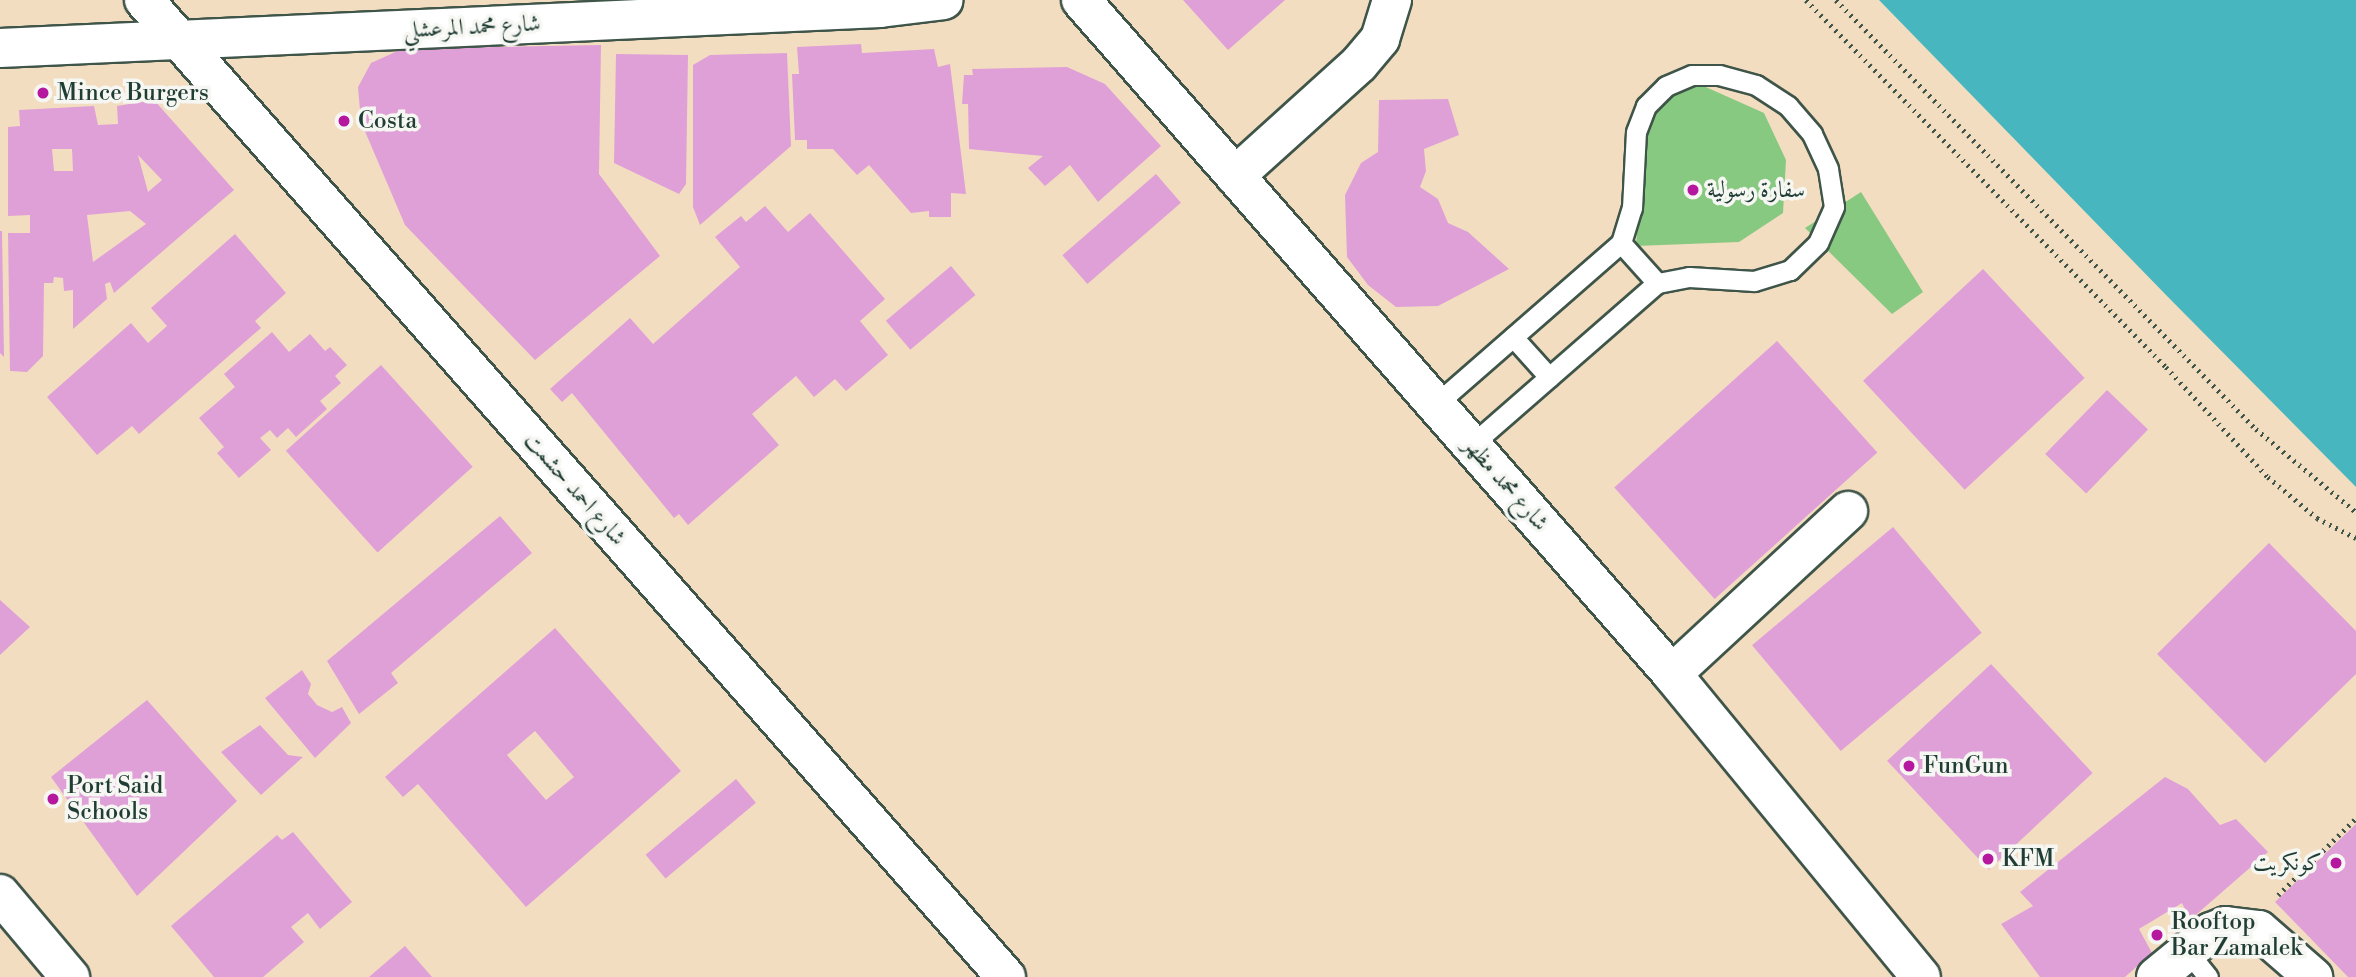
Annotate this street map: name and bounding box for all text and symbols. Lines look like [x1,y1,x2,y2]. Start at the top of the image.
street label: شارع محمد المرعشلي [403,10,541,44]
place label: Mince Burgers [57,79,209,107]
marker: Mince Burgers [35,85,51,101]
place label: Costa [358,107,417,135]
marker: Costa [336,113,352,129]
place label: سفارة رسولية [1707,176,1805,204]
marker: سفارة رسولية [1685,182,1701,198]
street label: شارع احمد حشمت [518,427,632,551]
street label: شارع محمد مظهر [1458,431,1554,537]
place label: FunGun [1923,752,2009,780]
marker: FunGun [1901,758,1917,774]
place label: Port Said Schools [67,772,163,826]
marker: Port Said Schools [45,791,61,807]
place label: KFM [2002,845,2054,873]
place label: كونكريت [2253,849,2322,877]
marker: KFM [1980,851,1996,867]
marker: كونكريت [2328,855,2344,871]
place label: Rooftop Bar Zamalek [2171,908,2302,962]
marker: Rooftop Bar Zamalek [2149,927,2165,943]

